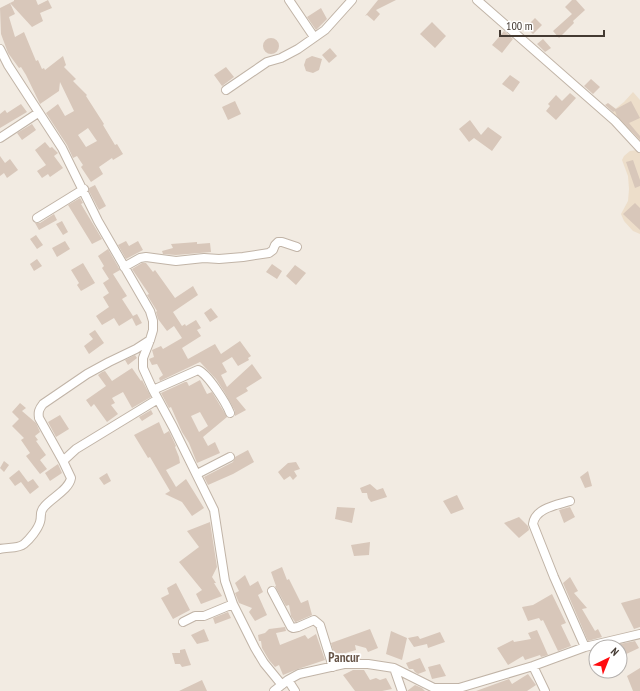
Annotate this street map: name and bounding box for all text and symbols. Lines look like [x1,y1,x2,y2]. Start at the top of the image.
scale bar [500,12,604,38]
text: 100 m [506,18,533,33]
north arrow [588,639,628,679]
text: N [608,645,622,659]
district label: Pancur [328,649,360,666]

